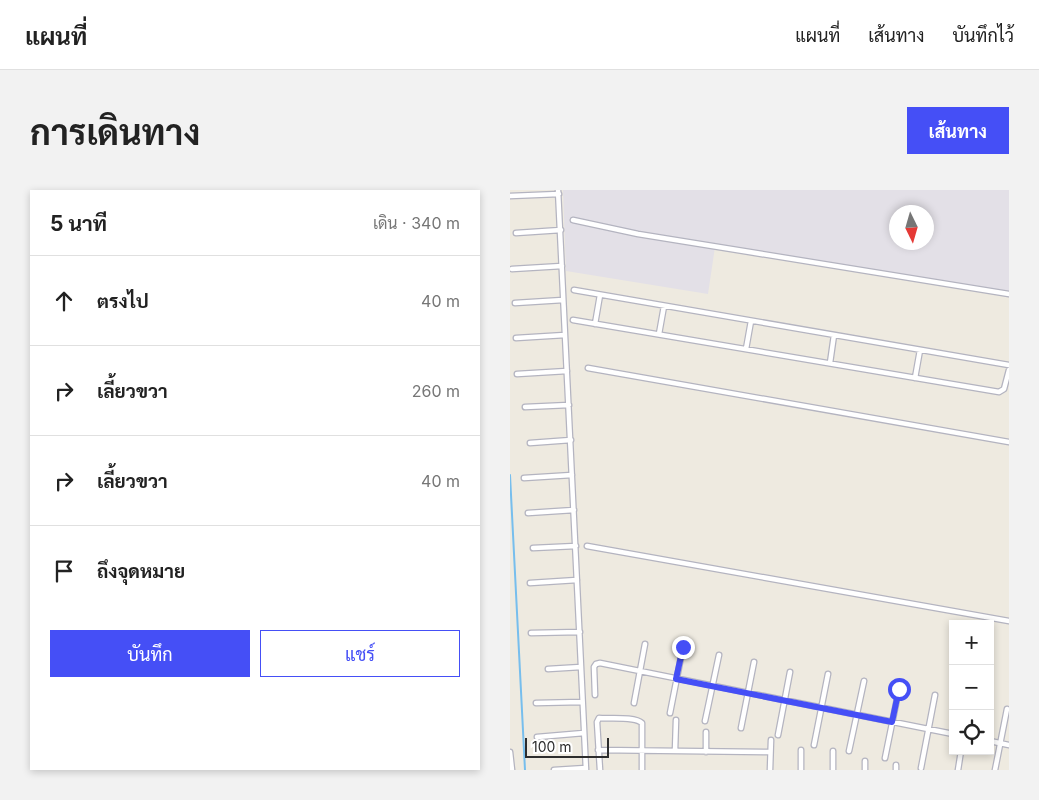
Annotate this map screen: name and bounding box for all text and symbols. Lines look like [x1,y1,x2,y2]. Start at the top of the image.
text: แผนที่ [25,22,87,51]
text: แผนที่ [795,25,840,46]
text: เส้นทาง [868,25,924,46]
text: บันทึกไว้ [952,25,1014,46]
button: เส้นทาง [907,107,1009,154]
text: การเดินทาง [30,111,200,153]
north arrow [889,205,934,250]
text: 5 นาที [50,211,107,236]
text: เดิน · 340 m [373,213,460,233]
icon: ahead [50,287,78,315]
text: ตรงไป [97,290,149,313]
text: 40 m [421,291,460,311]
icon: right [50,377,78,405]
text: เลี้ยวขวา [97,380,168,403]
text: 260 m [412,381,460,401]
icon: right [50,467,78,495]
text: เลี้ยวขวา [97,470,168,493]
text: 40 m [421,471,460,491]
icon: arrive [50,557,78,585]
text: ถึงจุดหมาย [97,560,185,583]
map controls [949,620,994,755]
button: + [949,620,994,665]
button: บันทึก [50,630,250,677]
button: แชร์ [260,630,460,677]
route end [672,636,695,659]
button: − [949,665,994,710]
route start [888,678,911,701]
button: locate [949,710,994,755]
scale bar [525,735,609,758]
text: 100 m [532,738,572,755]

